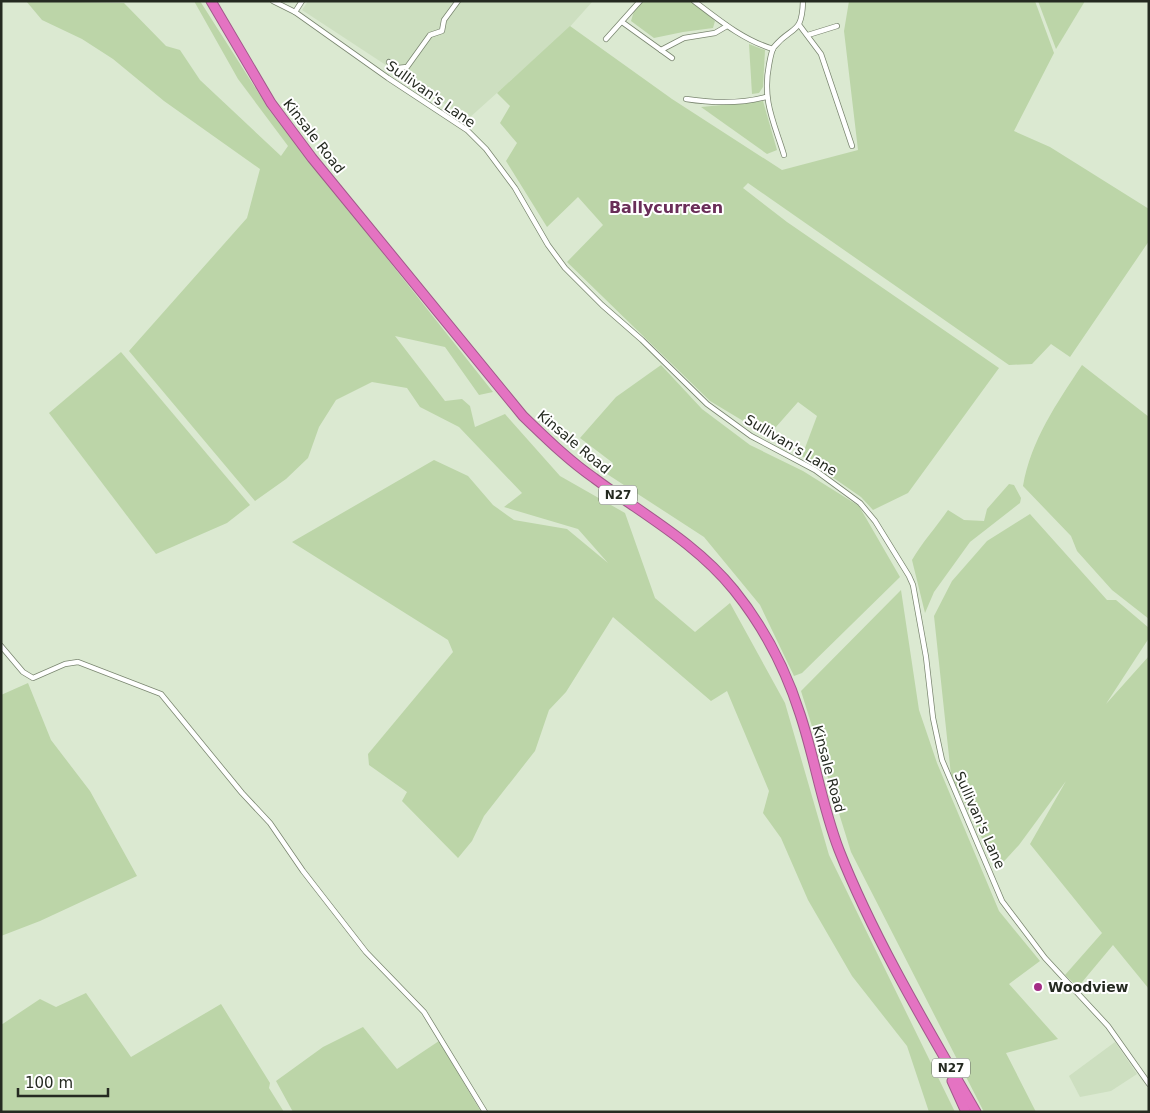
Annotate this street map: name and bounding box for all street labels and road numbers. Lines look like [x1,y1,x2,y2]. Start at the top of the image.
street label: Sullivan's Lane [384,57,478,131]
street label: Kinsale Road [280,96,348,176]
street label: Kinsale Road [534,407,614,477]
street label: Sullivan's Lane [742,411,840,479]
road number: N27 [599,486,637,504]
street label: Kinsale Road [810,724,848,814]
street label: Sullivan's Lane [951,769,1009,871]
road number: N27 [932,1058,970,1078]

